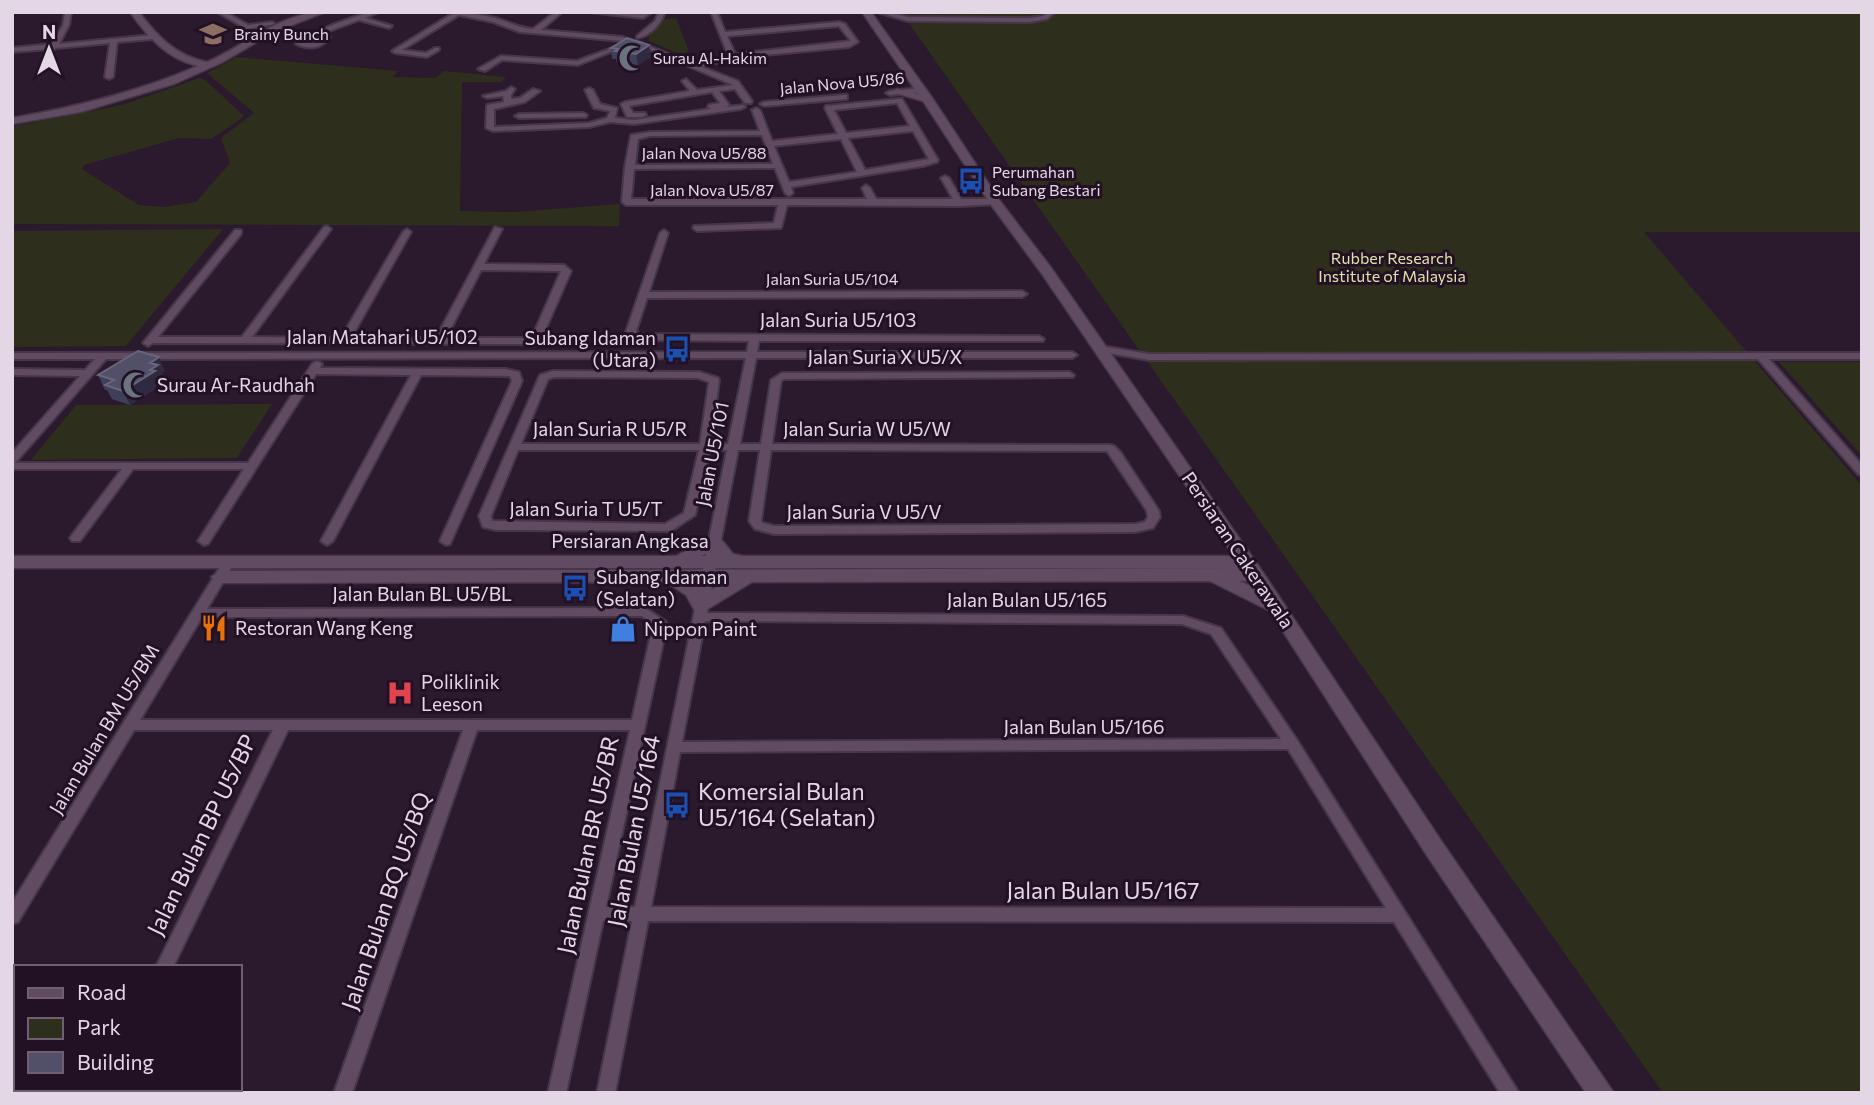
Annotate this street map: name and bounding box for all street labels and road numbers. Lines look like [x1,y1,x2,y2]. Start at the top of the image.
street label: Jalan Nova U5/86 [779,68,905,97]
street label: Jalan Nova U5/88 [641,143,767,162]
street label: Jalan Nova U5/87 [650,180,774,199]
street label: Jalan Suria U5/104 [766,269,899,288]
street label: Jalan Suria U5/103 [760,308,916,331]
street label: Jalan Matahari U5/102 [286,325,478,348]
street label: Jalan Suria X U5/X [808,345,963,368]
street label: Jalan U5/101 [690,400,733,508]
street label: Jalan Suria R U5/R [533,417,688,440]
street label: Jalan Suria W U5/W [783,417,951,440]
street label: Persiaran Cakerawala [1177,467,1299,632]
street label: Jalan Suria T U5/T [509,497,663,520]
street label: Jalan Suria V U5/V [786,500,942,523]
street label: Persiaran Angkasa [551,529,709,552]
street label: Jalan Bulan BL U5/BL [332,582,512,605]
street label: Jalan Bulan U5/165 [947,588,1107,611]
street label: Jalan Bulan BM U5/BM [44,640,163,818]
street label: Jalan Bulan U5/166 [1004,715,1164,738]
street label: Jalan Bulan BP U5/BP [140,730,262,940]
street label: Jalan Bulan U5/164 [601,732,665,929]
street label: Jalan Bulan BR U5/BR [550,733,624,956]
street label: Jalan Bulan BQ U5/BQ [335,788,436,1013]
street label: Jalan Bulan U5/167 [1007,876,1199,904]

